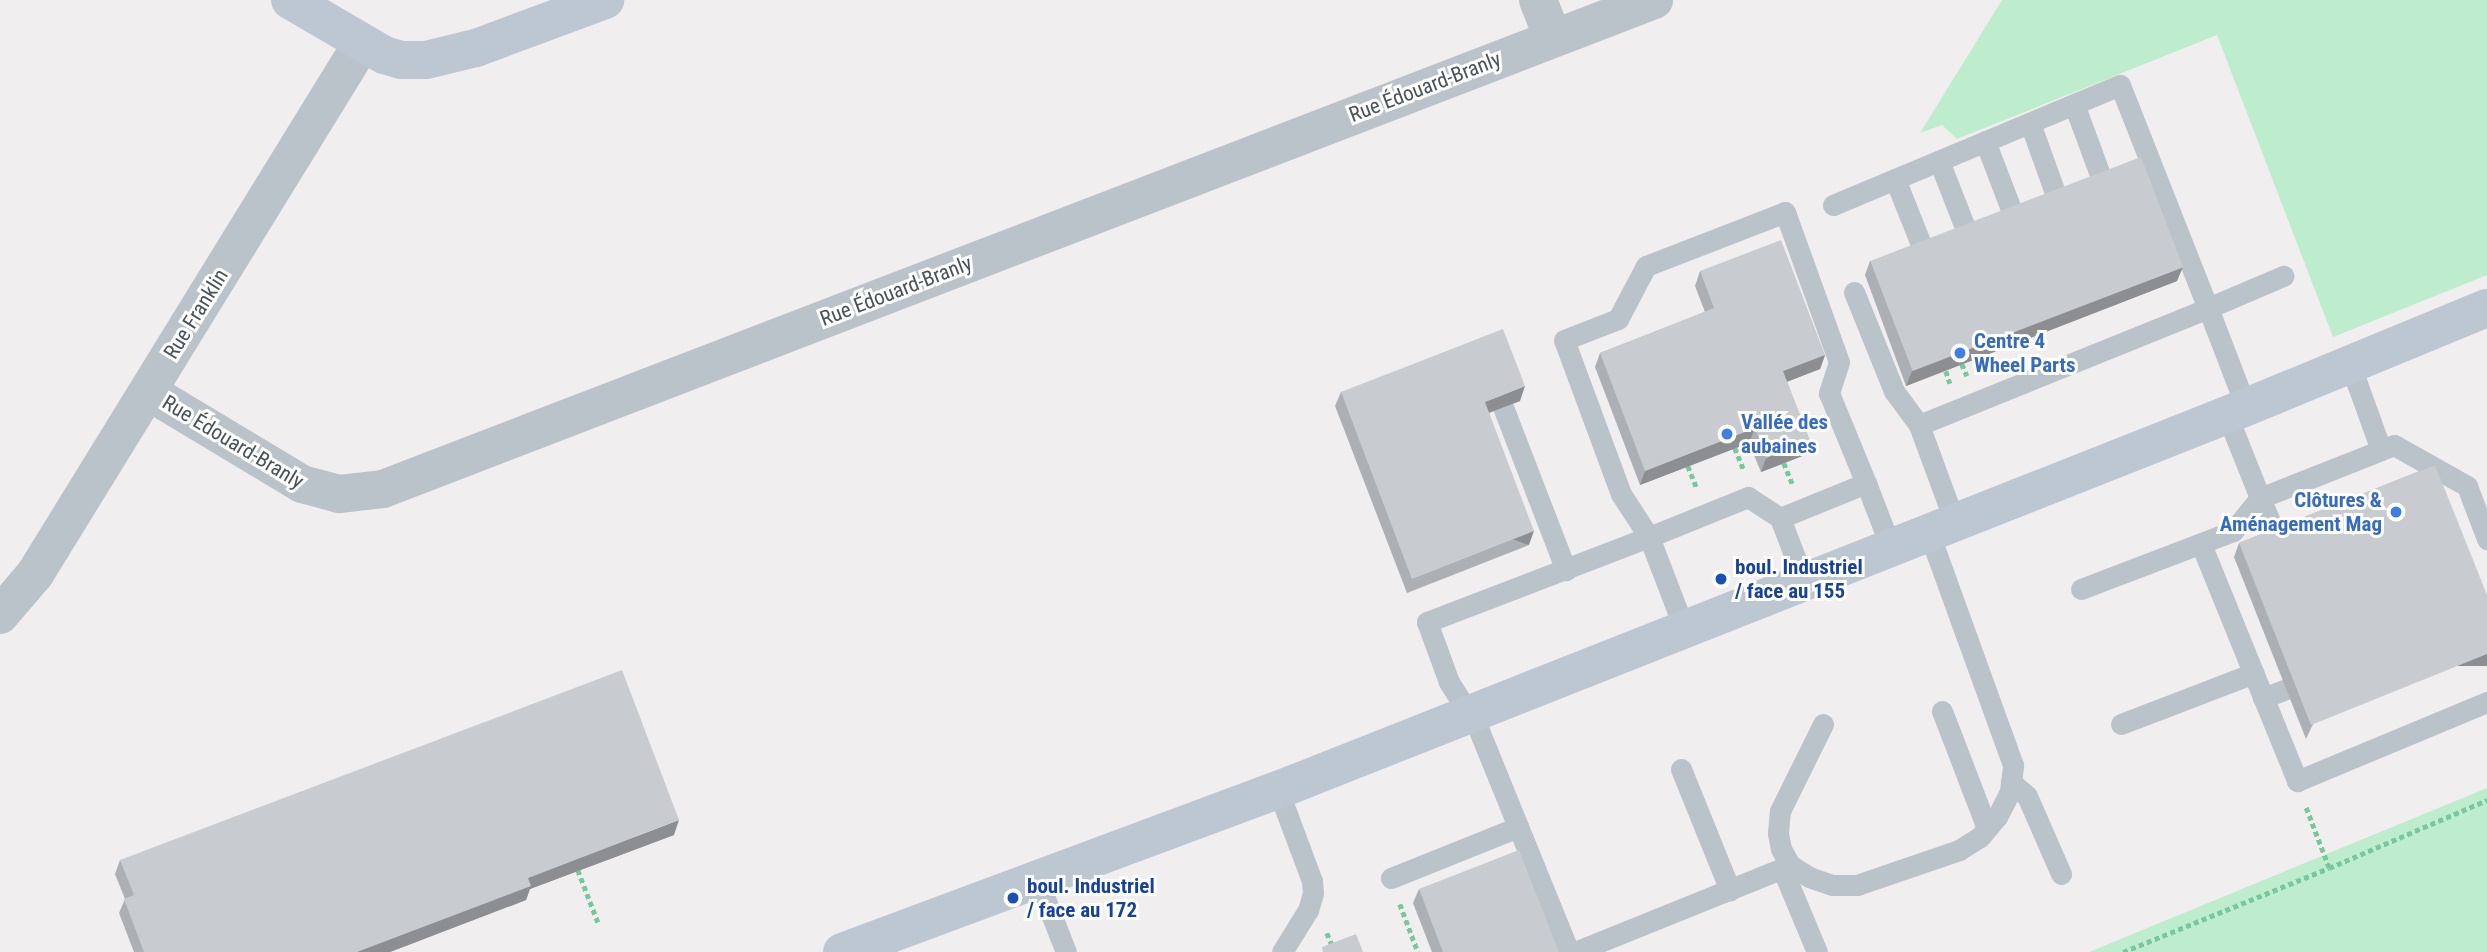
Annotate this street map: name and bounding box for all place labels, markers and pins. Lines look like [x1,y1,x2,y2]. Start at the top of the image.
place label: Centre 4 Wheel Parts [1974,328,2075,378]
marker: Centre 4 Wheel Parts [1952,345,1968,361]
place label: Vallée des aubaines [1741,409,1828,459]
marker: Vallée des aubaines [1719,426,1735,442]
place label: Clôtures & Aménagement Mag [2220,487,2382,537]
marker: Clôtures & Aménagement Mag [2388,504,2404,520]
place label: boul. Industriel / face au 155 [1735,554,1863,604]
marker: boul. Industriel / face au 155 [1713,571,1729,587]
place label: boul. Industriel / face au 172 [1027,873,1155,923]
marker: boul. Industriel / face au 172 [1005,890,1021,906]

